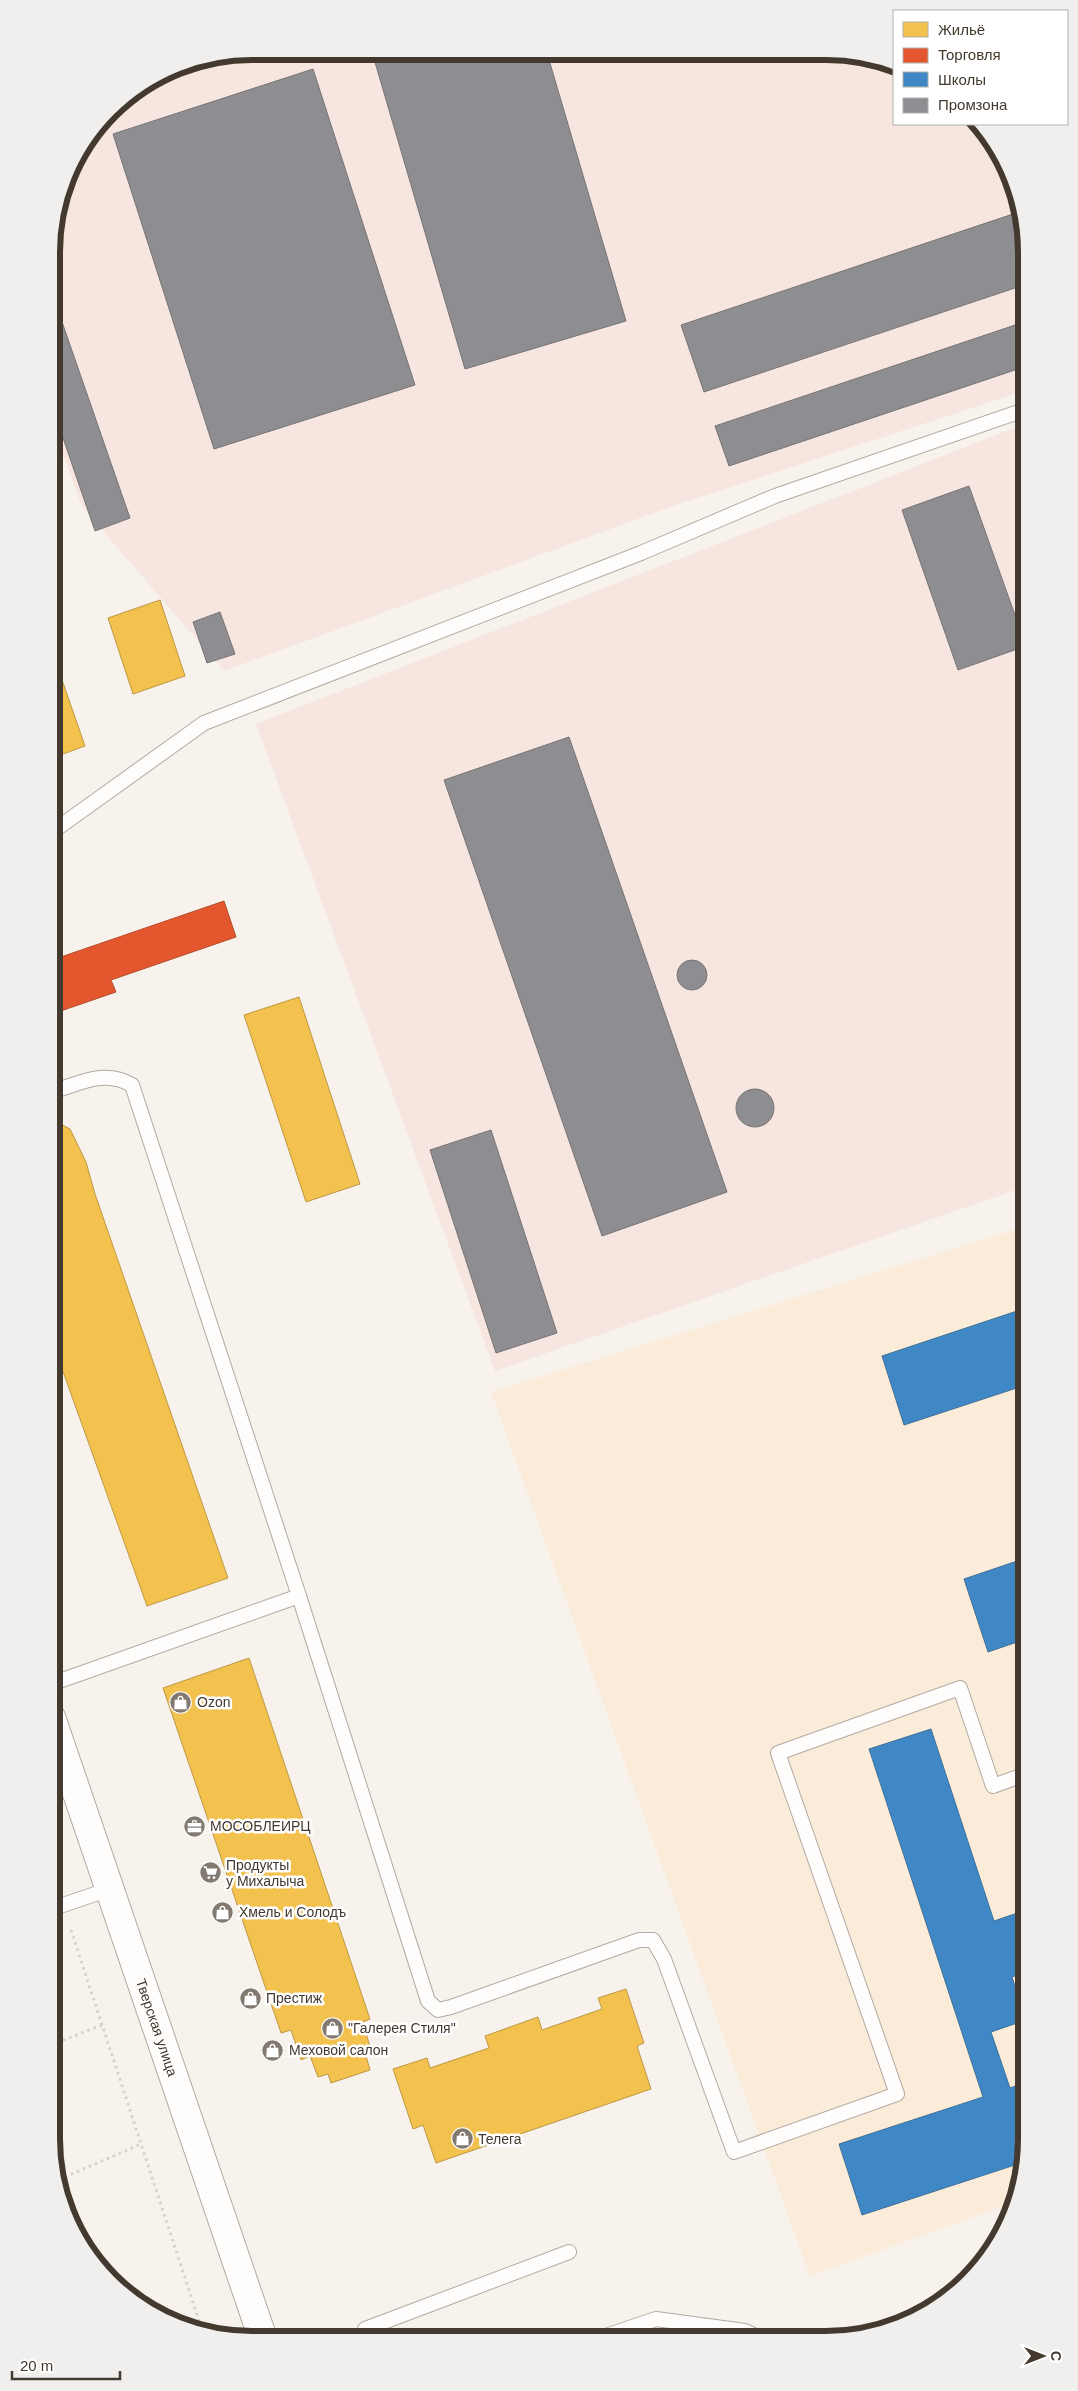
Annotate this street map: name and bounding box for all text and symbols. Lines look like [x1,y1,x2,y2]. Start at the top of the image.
legend [893,10,1068,125]
text: Жильё [938,21,985,38]
text: Торговля [938,46,1001,63]
text: Школы [938,71,986,88]
text: Промзона [938,96,1008,113]
shop icon: Ozon [169,1690,193,1714]
place label: Ozon [197,1694,230,1710]
office icon: МОСОБЛЕИРЦ [182,1814,206,1838]
place label: МОСОБЛЕИРЦ [210,1818,311,1834]
place label: Продукты у Михалыча [226,1857,305,1889]
supermarket icon: Продукты у Михалыча [198,1861,222,1885]
shop icon: Хмель и Солодъ [211,1900,235,1924]
place label: Хмель и Солодъ [239,1904,347,1920]
street label: Тверская улица [133,1977,181,2079]
shop icon: Престиж [238,1986,262,2010]
place label: Престиж [266,1990,323,2006]
shop icon: "Галерея Стиля" [320,2016,344,2040]
place label: "Галерея Стиля" [348,2020,456,2036]
shop icon: Меховой салон [261,2038,285,2062]
place label: Меховой салон [289,2042,388,2058]
shop icon: Телега [450,2127,474,2151]
place label: Телега [478,2131,522,2147]
north arrow [1018,2331,1068,2381]
scale bar [12,2348,120,2380]
text: С [1048,2351,1064,2361]
text: 20 m [20,2357,53,2374]

